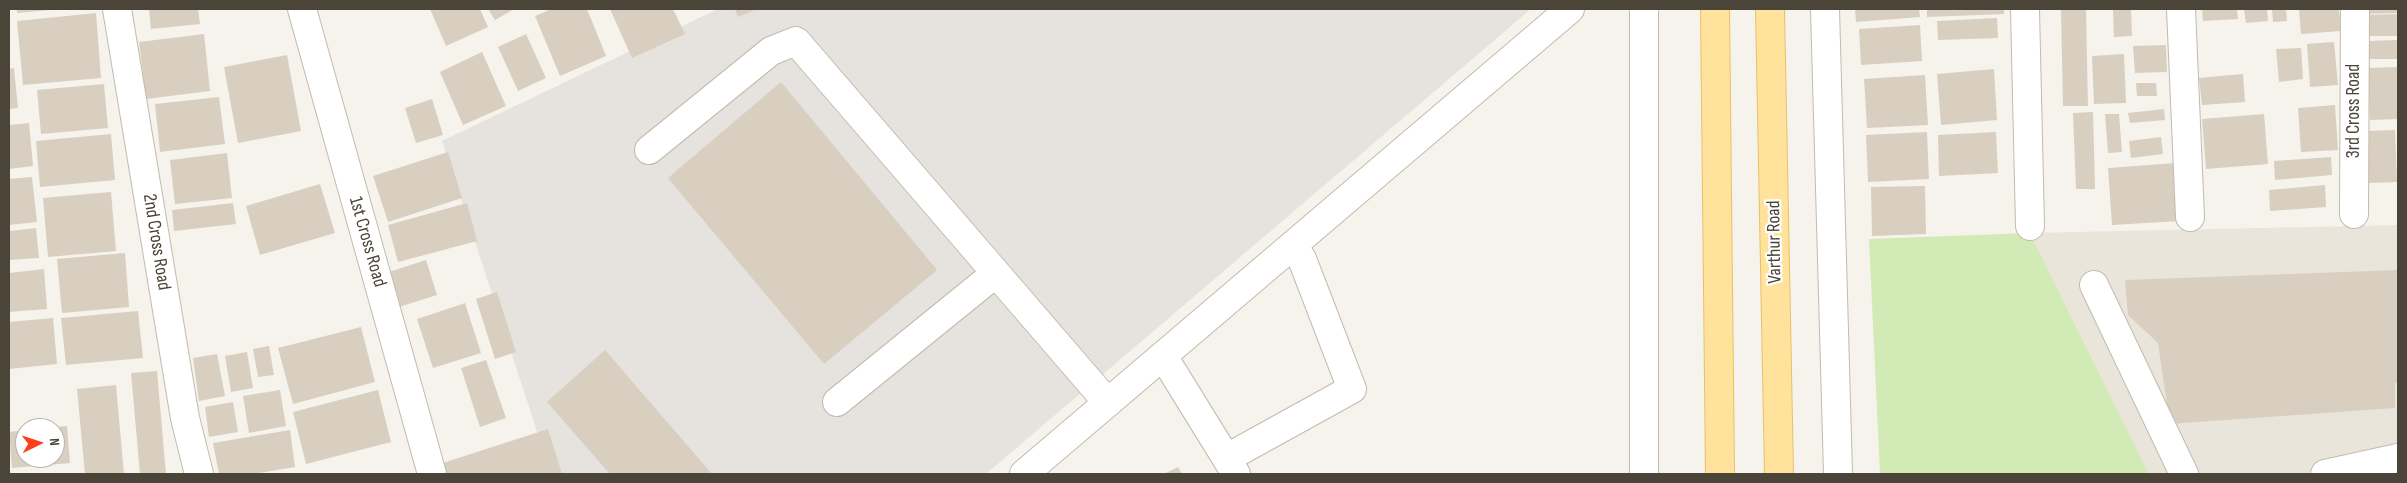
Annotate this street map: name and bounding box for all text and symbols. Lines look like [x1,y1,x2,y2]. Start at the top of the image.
street label: 3rd Cross Road [2343,64,2365,158]
street label: 2nd Cross Road [137,192,175,292]
street label: 1st Cross Road [343,194,391,290]
street label: Varthur Road [1763,200,1787,284]
north arrow [15,418,65,468]
text: N [46,438,63,446]

